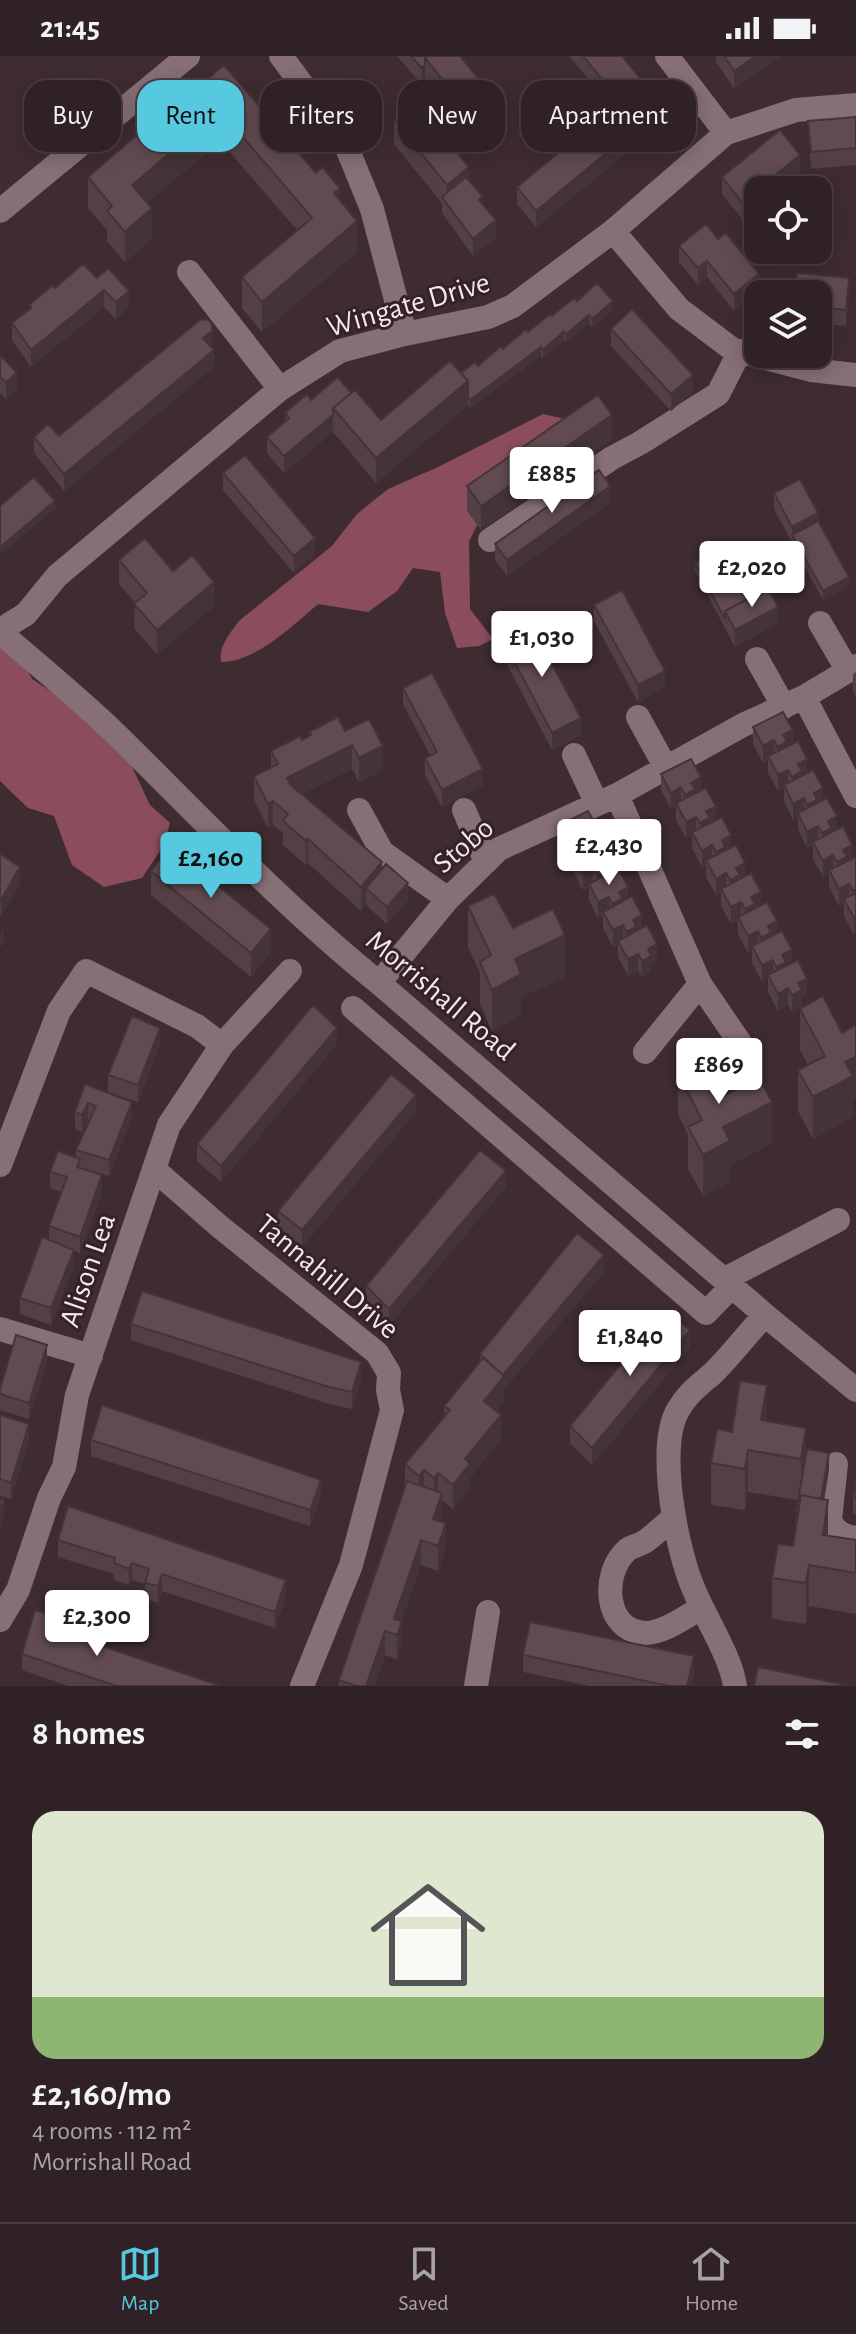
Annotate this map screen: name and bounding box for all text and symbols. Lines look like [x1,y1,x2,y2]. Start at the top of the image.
text: 21:45 [40,13,100,43]
chip: Buy [24,80,121,152]
chip: Rent [137,80,244,152]
chip: Filters [260,80,382,152]
chip: New [398,80,505,152]
chip: Apartment [521,80,696,152]
map controls [744,176,832,368]
button: locate [744,176,832,264]
street label: Wingate Drive [323,267,493,343]
button: layers [744,280,832,368]
pin: £885 [505,447,599,515]
text: £885 [528,460,576,486]
pin: £2,020 [687,541,817,609]
text: £2,020 [717,554,787,580]
pin: £1,030 [477,611,607,679]
text: £1,030 [509,624,575,650]
street label: Stobo [428,812,499,879]
pin: £2,430 [544,819,674,887]
pin: £2,160 [146,832,276,900]
text: £2,430 [575,832,643,858]
text: £2,160 [178,845,244,871]
street label: Morrishall Road [360,925,521,1066]
pin: £869 [672,1038,766,1106]
text: £869 [694,1051,744,1077]
street label: Tannahill Drive [250,1209,404,1345]
street label: Alison Lea [55,1210,121,1331]
pin: £1,840 [565,1310,695,1378]
text: £1,840 [597,1323,663,1349]
pin: £2,300 [32,1590,162,1658]
text: £2,300 [63,1603,131,1629]
icon: filters [780,1712,824,1756]
text: 8 homes [32,1717,145,1751]
icon: home [356,1863,500,2007]
text: £2,160/mo [32,2078,171,2112]
text: 4 rooms · 112 m² [32,2118,191,2144]
text: Morrishall Road [32,2149,192,2175]
tab: Map [118,2242,162,2316]
tab: Saved [398,2242,449,2316]
tab: Home [685,2242,738,2316]

